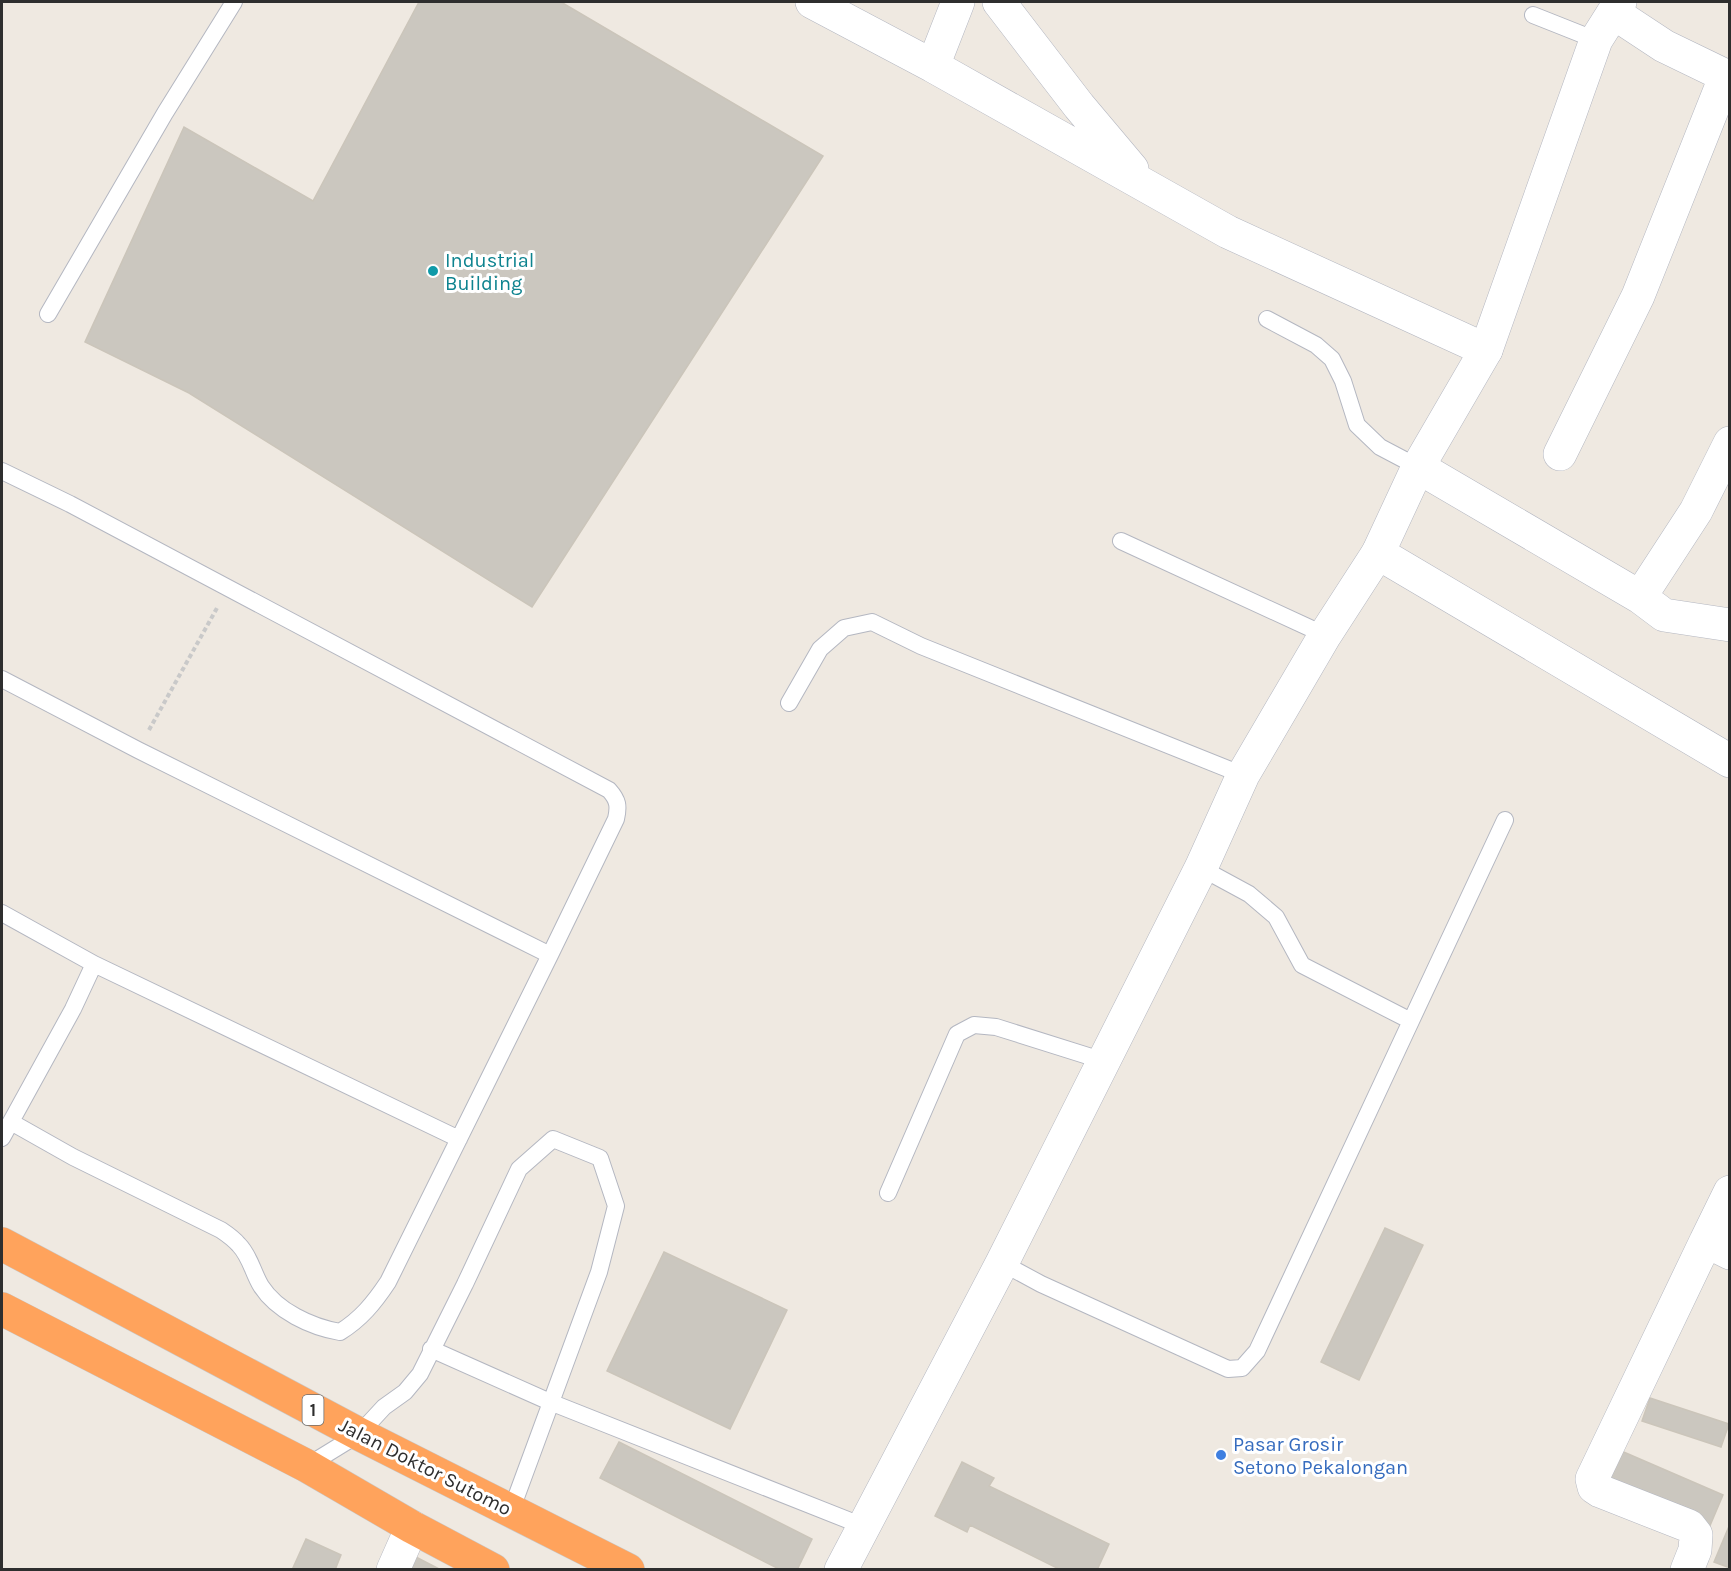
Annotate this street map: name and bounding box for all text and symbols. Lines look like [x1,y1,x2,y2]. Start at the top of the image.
place label: Industrial Building [445,249,534,295]
marker: Industrial Building [426,264,440,278]
road number: 1 [302,1395,324,1425]
street label: Jalan Doktor Sutomo [335,1413,515,1521]
place label: Pasar Grosir Setono Pekalongan [1233,1433,1408,1479]
marker: Pasar Grosir Setono Pekalongan [1214,1448,1228,1462]

